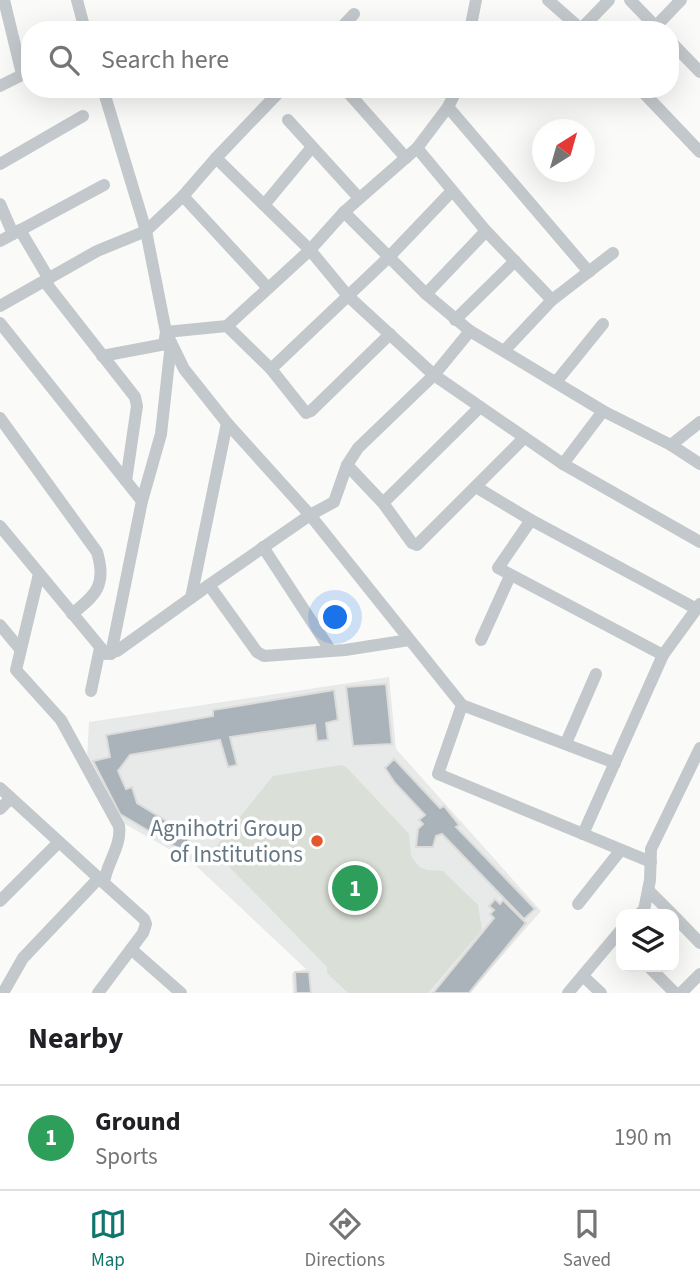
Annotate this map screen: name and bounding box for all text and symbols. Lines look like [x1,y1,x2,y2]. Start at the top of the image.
search box [21,21,679,98]
icon: search [45,41,83,79]
text: Search here [101,41,229,78]
north arrow [532,119,595,182]
your location [318,600,352,634]
place label: Agnihotri Group of Institutions [150,812,303,871]
marker: Agnihotri Group of Institutions [309,833,325,849]
pin: 1 [332,862,378,914]
map controls [616,909,679,972]
button: layers [616,909,679,972]
text: Nearby [28,1017,123,1060]
text: Ground [95,1103,181,1140]
text: 1 [45,1121,57,1154]
text: 190 m [614,1121,672,1154]
text: Sports [95,1140,158,1173]
tab: Map [89,1205,127,1274]
tab: Directions [305,1205,385,1274]
tab: Saved [563,1205,611,1274]

